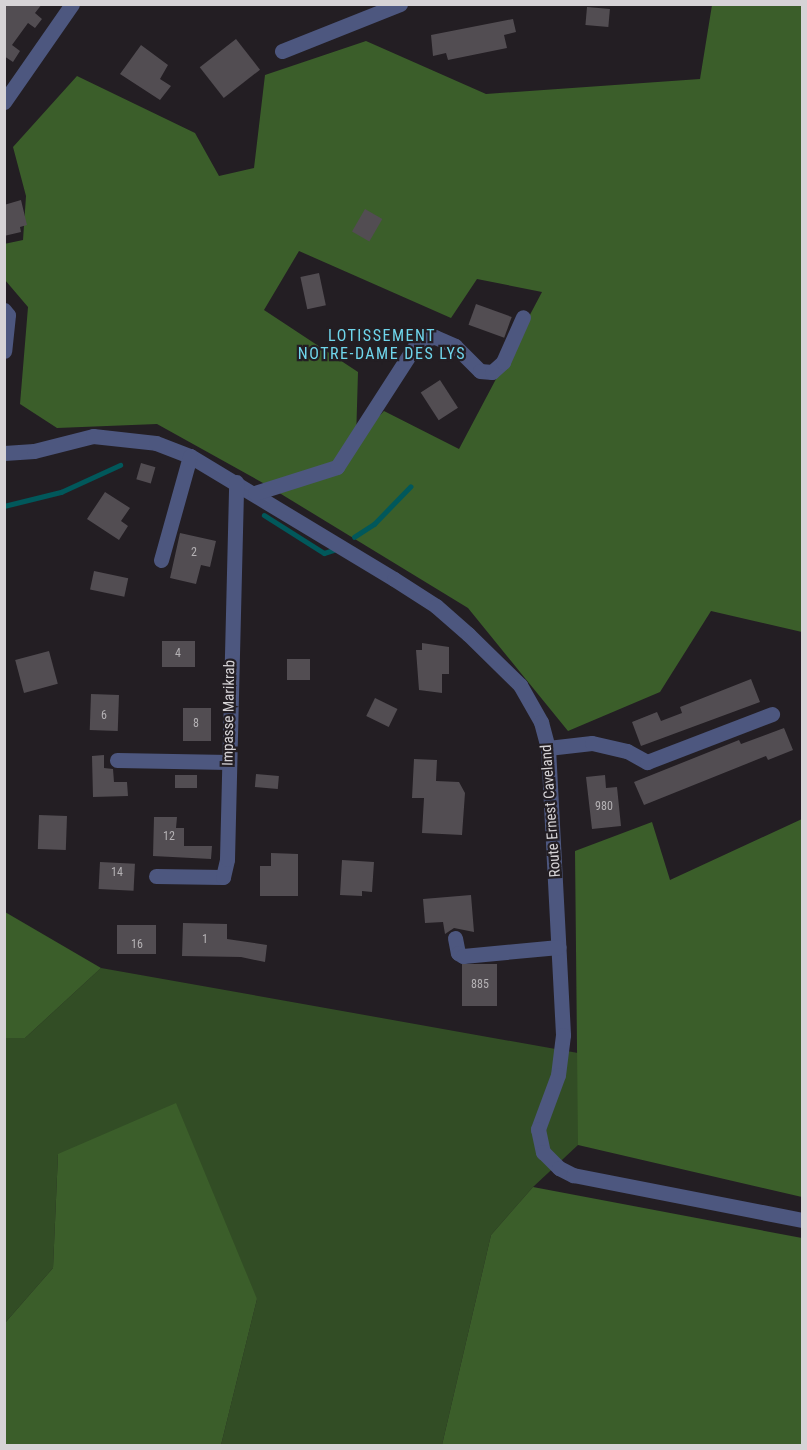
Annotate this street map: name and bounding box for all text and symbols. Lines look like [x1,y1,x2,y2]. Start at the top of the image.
district label: LOTISSEMENT NOTRE-DAME DES LYS [298,326,466,364]
house number: 2 [191,546,197,560]
house number: 4 [175,647,181,661]
street label: Impasse Marikrab [219,660,239,766]
house number: 6 [101,709,107,723]
house number: 8 [193,717,199,731]
street label: Route Ernest Caveland [537,744,565,878]
house number: 980 [595,800,613,814]
house number: 12 [163,830,175,844]
house number: 14 [111,866,123,880]
house number: 1 [202,933,208,947]
house number: 16 [131,938,143,952]
house number: 885 [471,978,489,992]

